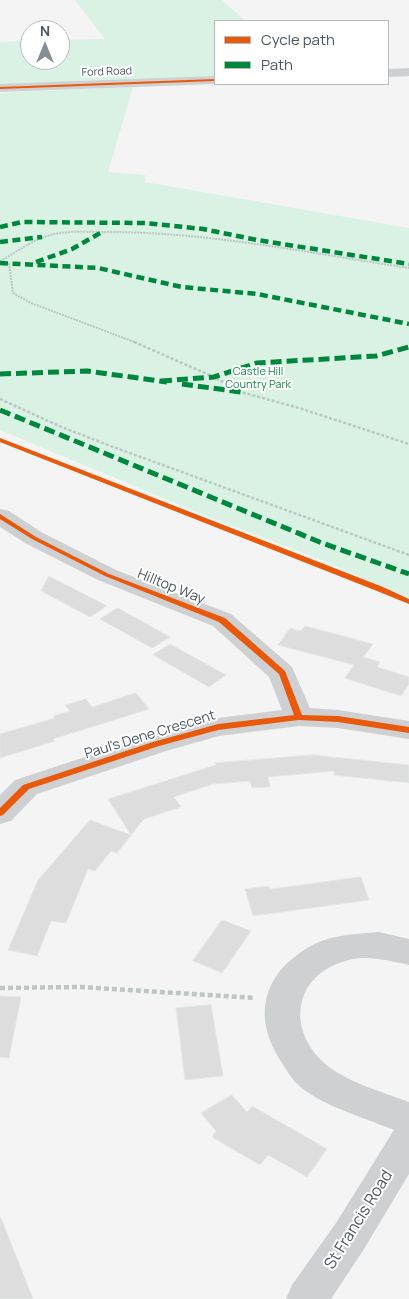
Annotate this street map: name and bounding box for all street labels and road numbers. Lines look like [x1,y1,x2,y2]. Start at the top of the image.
street label: Ford Road [82,65,132,79]
street label: Hilltop Way [135,566,207,608]
street label: Paul's Dene Crescent [83,707,217,763]
street label: St Francis Road [321,1167,397,1273]

